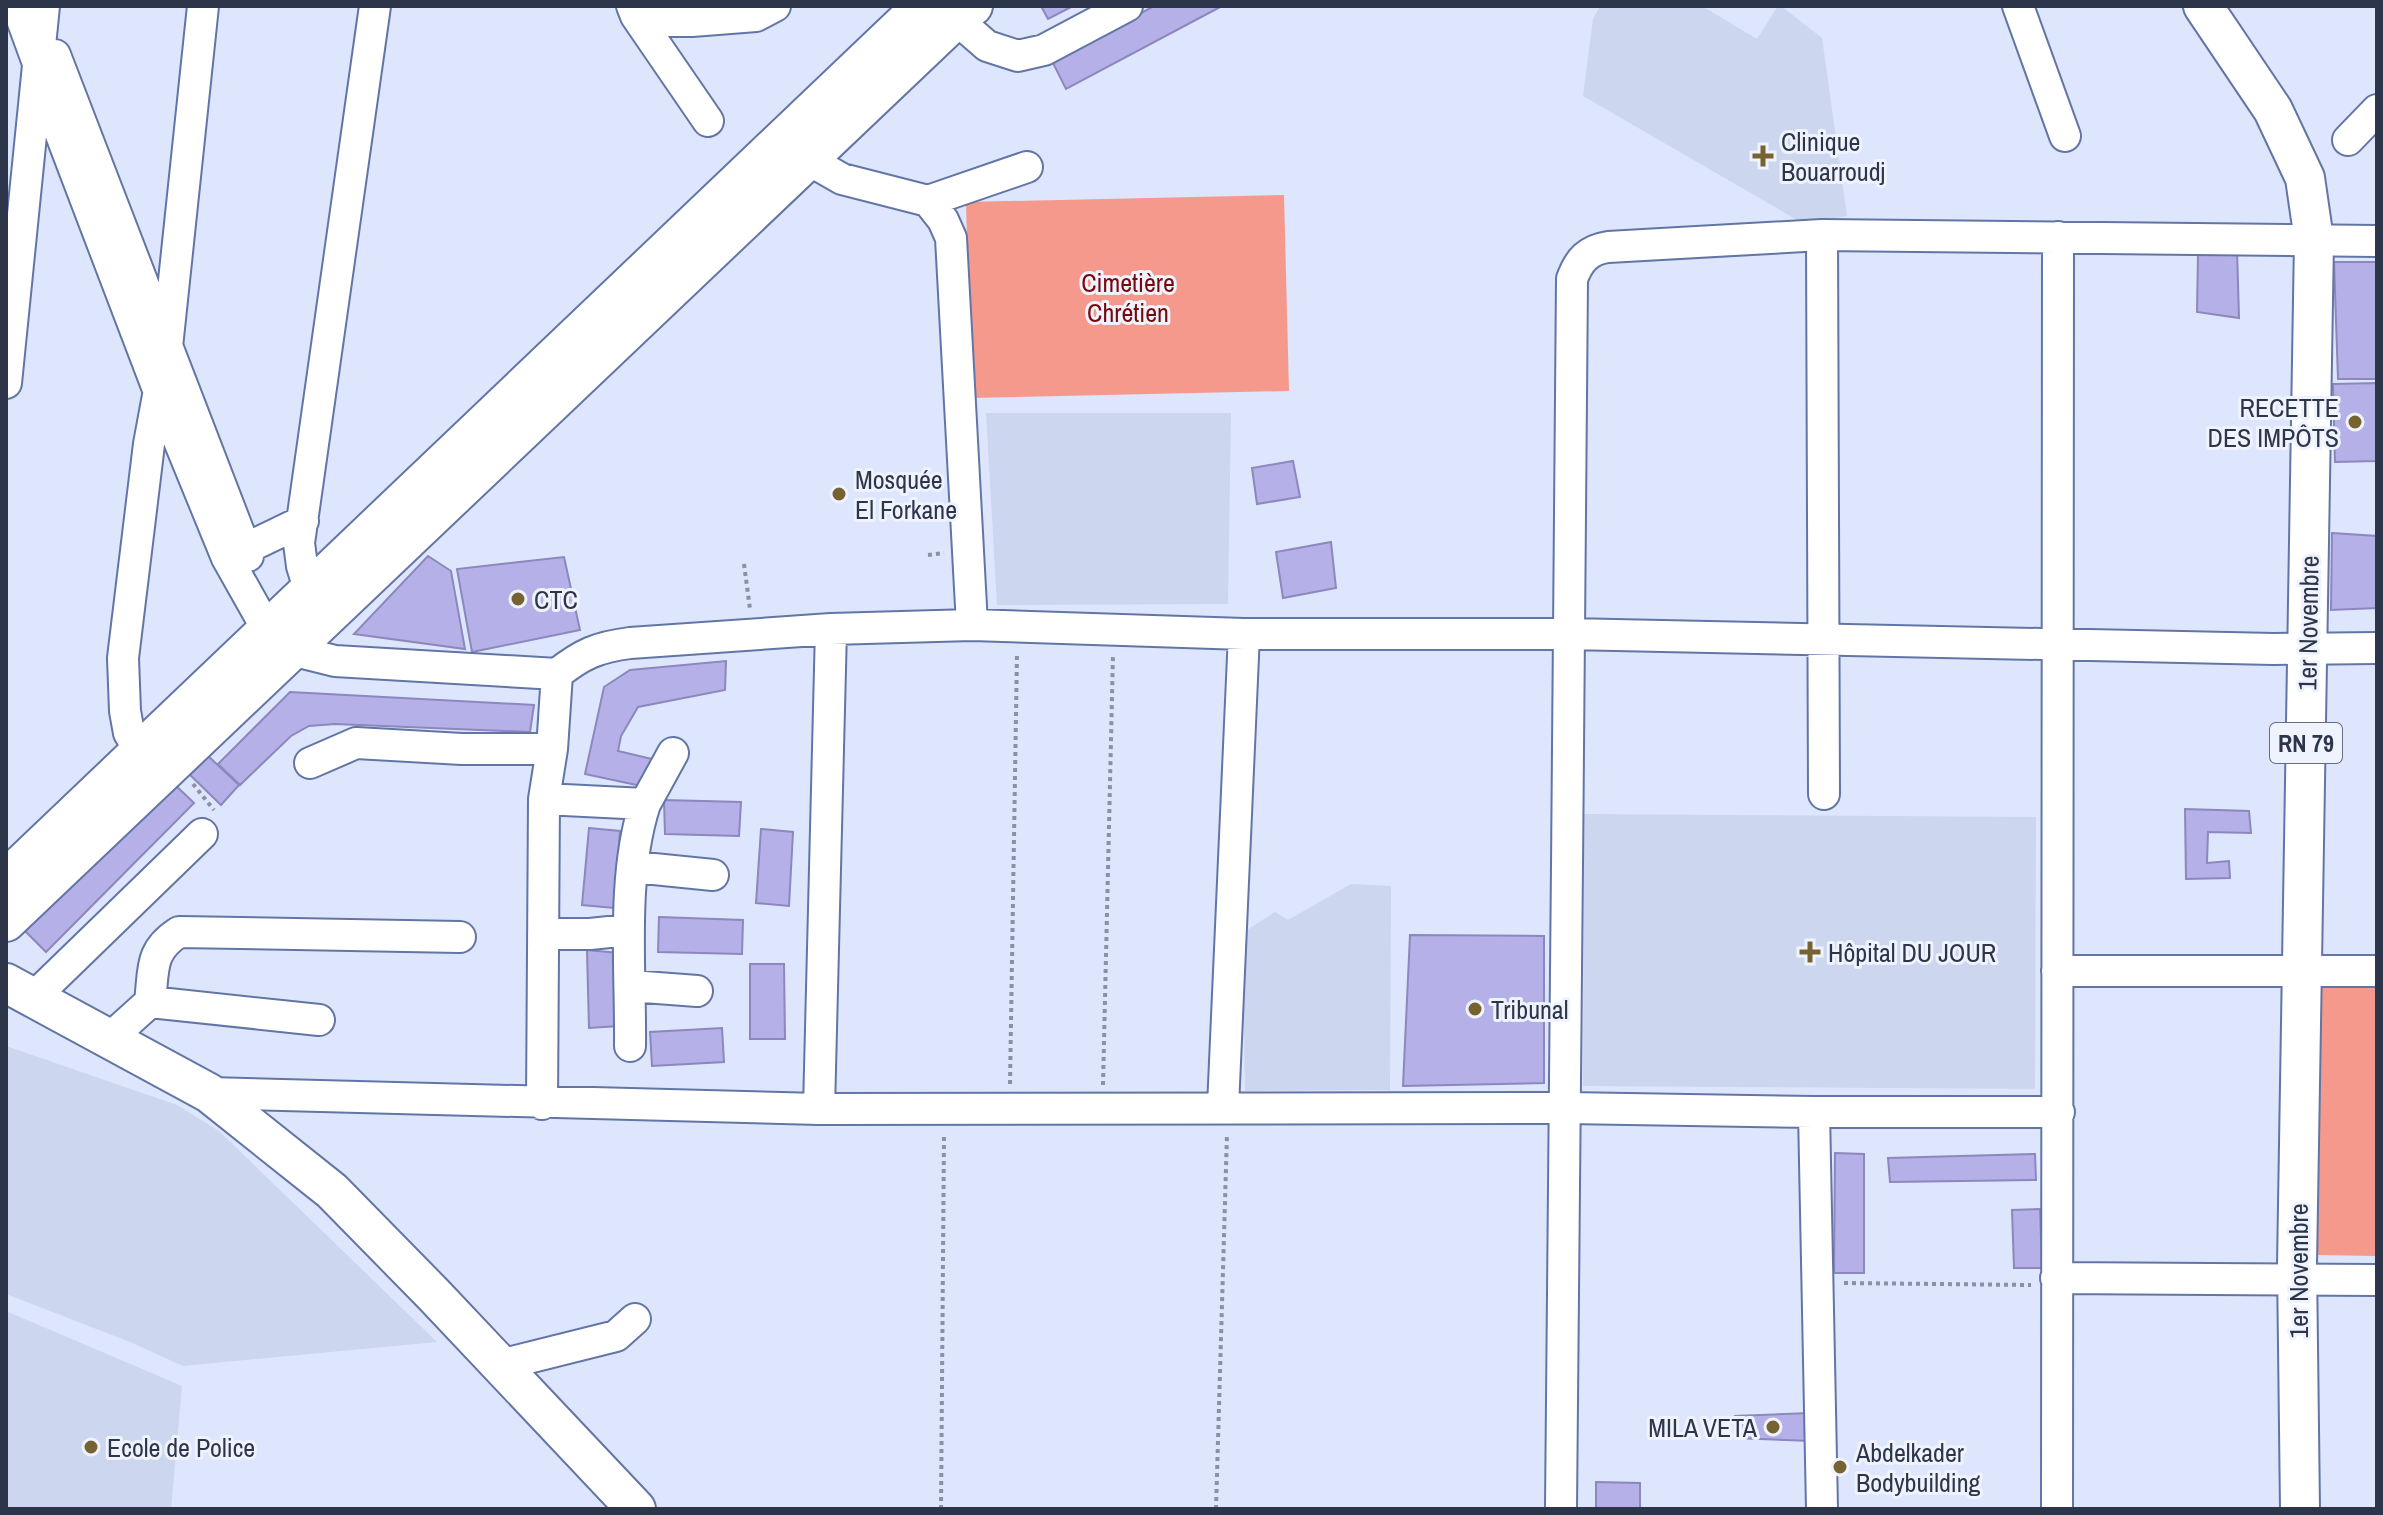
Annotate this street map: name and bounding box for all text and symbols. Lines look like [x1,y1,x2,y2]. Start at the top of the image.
place label: Clinique Bouarroudj [1781,124,1885,189]
marker: Clinique Bouarroudj [1752,145,1774,167]
park label: Cimetière Chrétien [1081,265,1175,330]
place label: RECETTE DES IMPÔTS [2207,390,2339,455]
marker: RECETTE DES IMPÔTS [2346,413,2364,431]
place label: Mosquée El Forkane [855,462,957,527]
marker: Mosquée El Forkane [830,485,848,503]
street label: 1er Novembre [2289,555,2327,691]
place label: CTC [534,582,578,617]
marker: CTC [509,590,527,608]
road number: RN 79 [2270,723,2342,763]
place label: Hôpital DU JOUR [1828,935,1996,970]
marker: Hôpital DU JOUR [1799,941,1821,963]
place label: Tribunal [1491,992,1568,1027]
marker: Tribunal [1466,1000,1484,1018]
street label: 1er Novembre [2281,1203,2316,1339]
place label: MILA VETA [1648,1410,1758,1445]
marker: MILA VETA [1764,1418,1782,1436]
place label: Ecole de Police [107,1430,255,1465]
place label: Abdelkader Bodybuilding [1855,1435,1981,1500]
marker: Ecole de Police [82,1438,100,1456]
marker: Abdelkader Bodybuilding [1831,1458,1849,1476]

